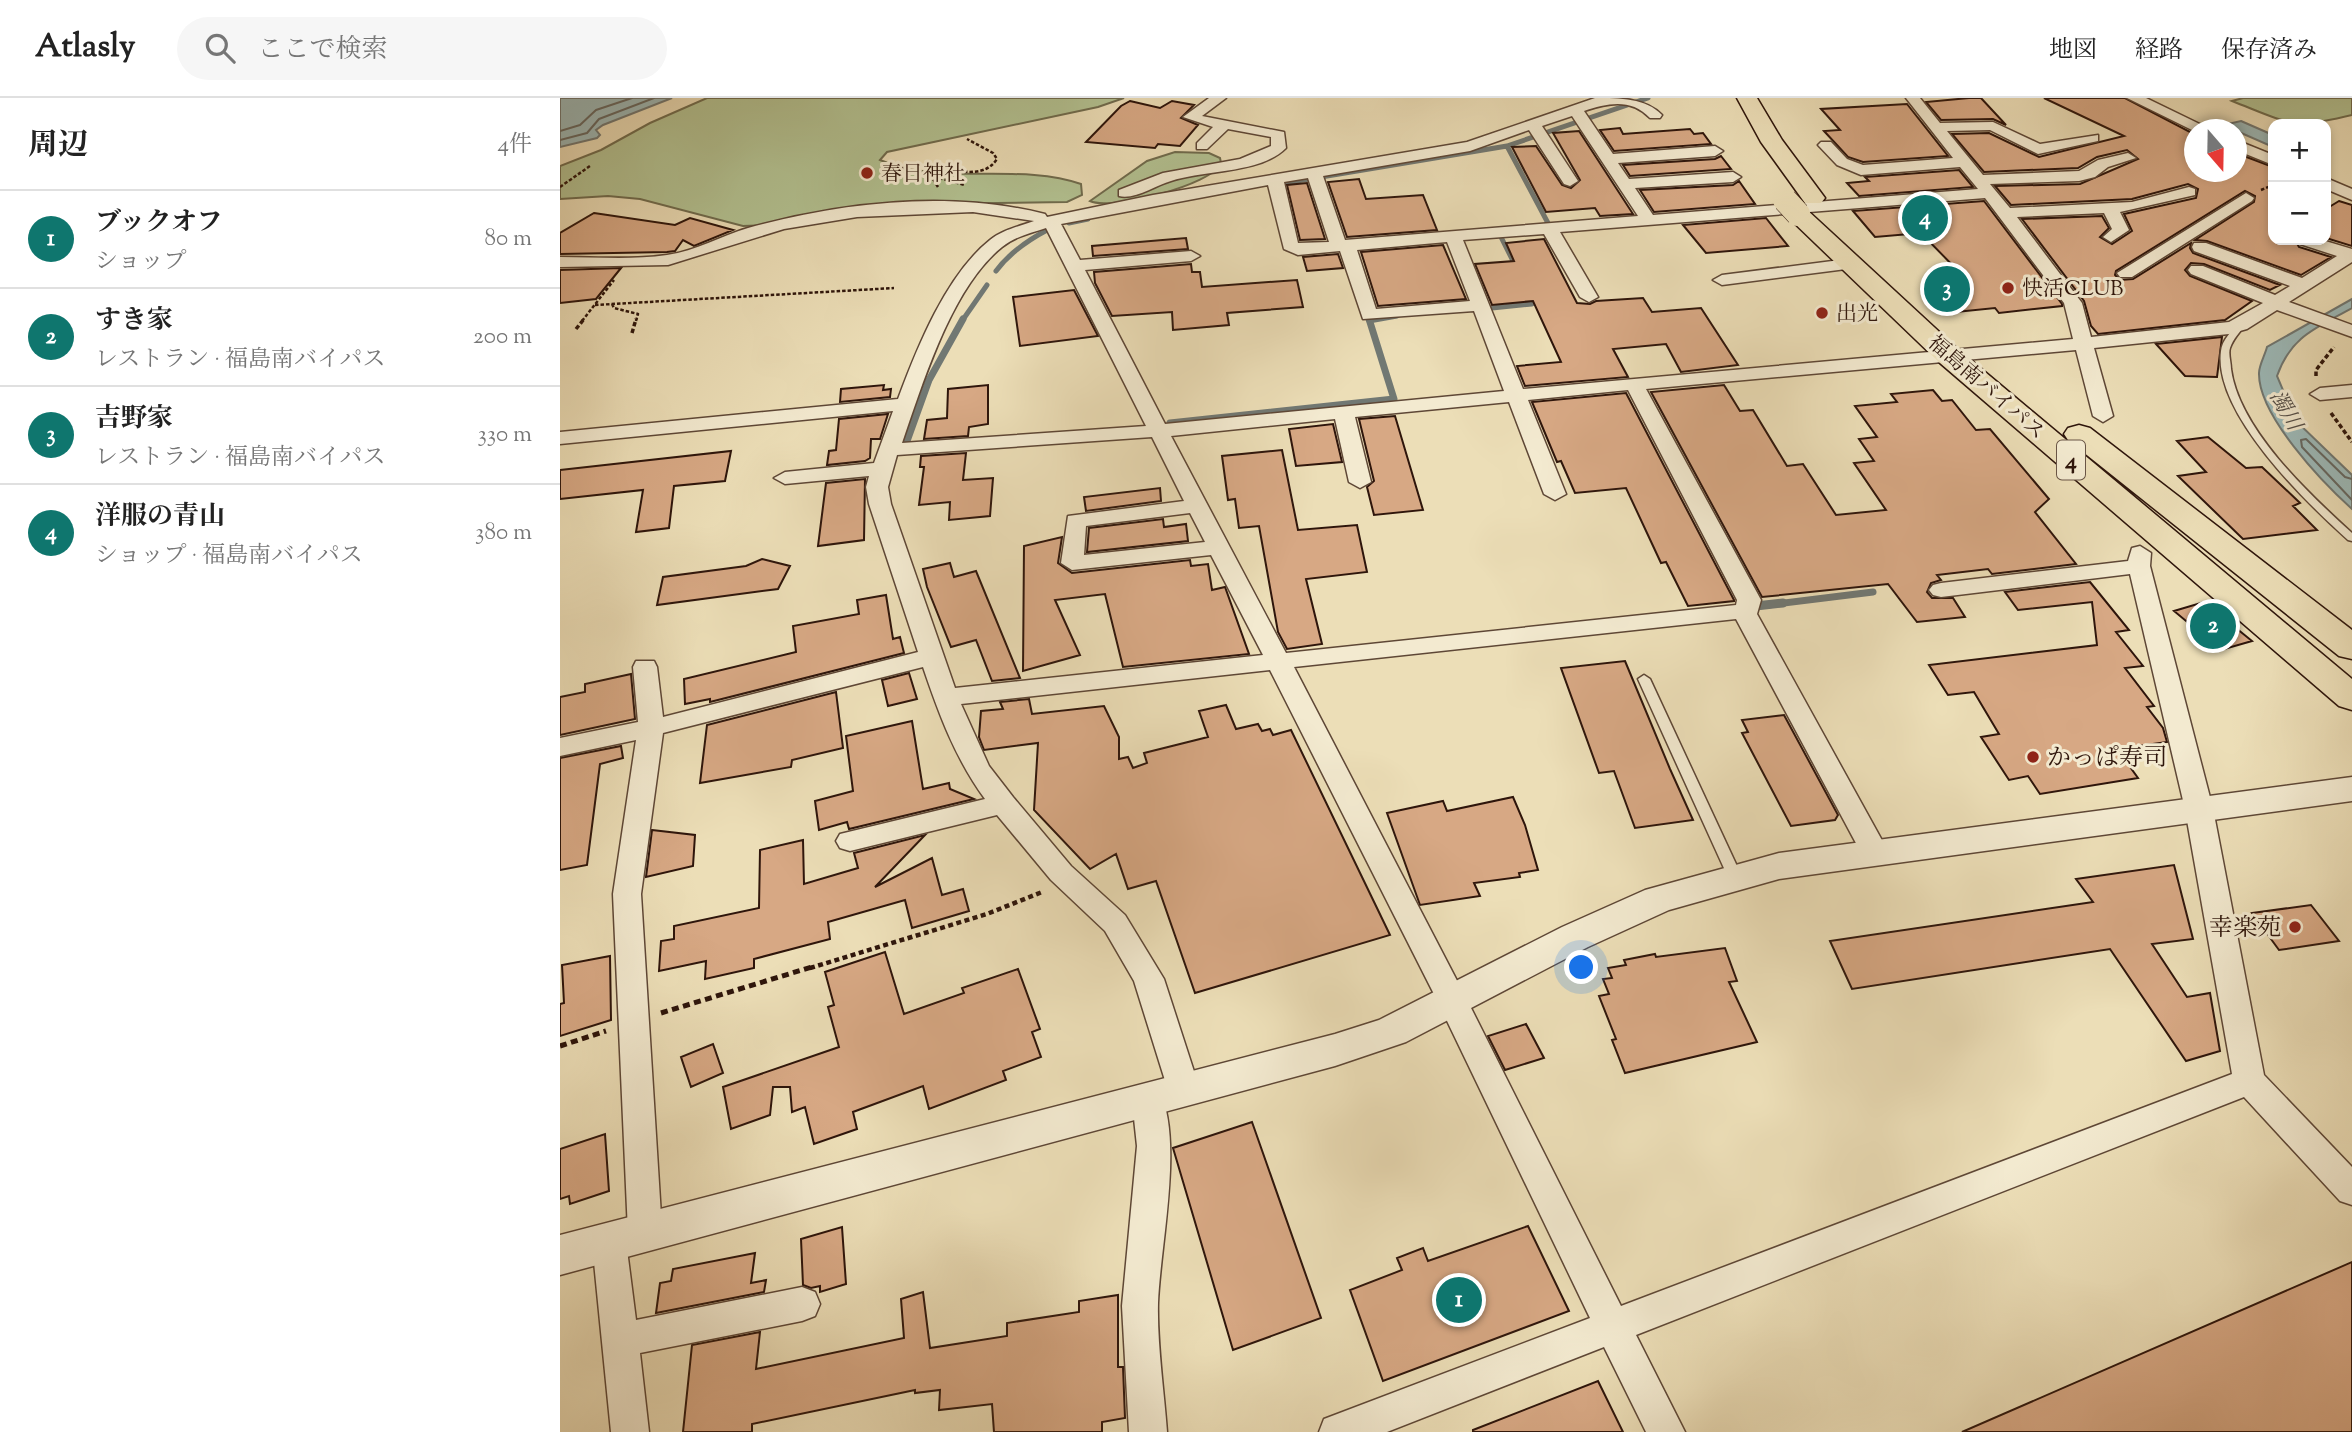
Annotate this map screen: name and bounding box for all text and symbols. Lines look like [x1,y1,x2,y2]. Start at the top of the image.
search box [177,17,667,80]
text: Atlasly [35,24,135,72]
icon: search [201,29,239,67]
text: ここで検索 [257,32,387,69]
text: 地図 [2049,34,2097,68]
text: 経路 [2135,34,2183,68]
text: 保存済み [2221,34,2317,68]
north arrow [2184,119,2247,182]
map controls [2268,119,2331,245]
button: + [2268,119,2331,182]
text: 周辺 [28,125,88,168]
text: 4件 [497,129,532,162]
place label: 春日神社 [881,160,965,190]
marker: 春日神社 [859,165,875,181]
button: − [2268,182,2331,245]
pin: 4 [1902,192,1948,244]
text: ブックオフ [95,205,222,242]
text: 1 [47,223,55,256]
text: 80 m [484,223,532,256]
text: ショップ [95,246,187,279]
pin: 3 [1924,263,1970,315]
place label: 快活CLUB [2022,275,2123,305]
marker: 快活CLUB [2000,280,2016,296]
place label: 出光 [1836,300,1878,330]
text: すき家 [95,303,173,340]
marker: 出光 [1814,305,1830,321]
text: 2 [46,321,56,354]
text: 200 m [473,321,532,354]
street label: 福島南バイパス [1921,329,2051,448]
text: レストラン · 福島南バイパス [95,344,385,377]
water label: 濁川 [2261,385,2309,438]
text: 吉野家 [95,401,173,438]
text: 3 [46,419,56,452]
text: 330 m [478,419,532,452]
road number: 4 [2057,440,2085,480]
text: レストラン · 福島南バイパス [95,442,385,475]
text: 洋服の青山 [95,499,225,536]
text: 4 [45,517,57,550]
text: 380 m [475,517,532,550]
text: ショップ · 福島南バイパス [95,540,363,573]
pin: 2 [2190,600,2236,652]
place label: かっぱ寿司 [2047,742,2167,776]
marker: かっぱ寿司 [2025,749,2041,765]
place label: 幸楽苑 [2209,912,2281,946]
marker: 幸楽苑 [2287,919,2303,935]
your location [1564,950,1598,984]
pin: 1 [1436,1274,1482,1326]

